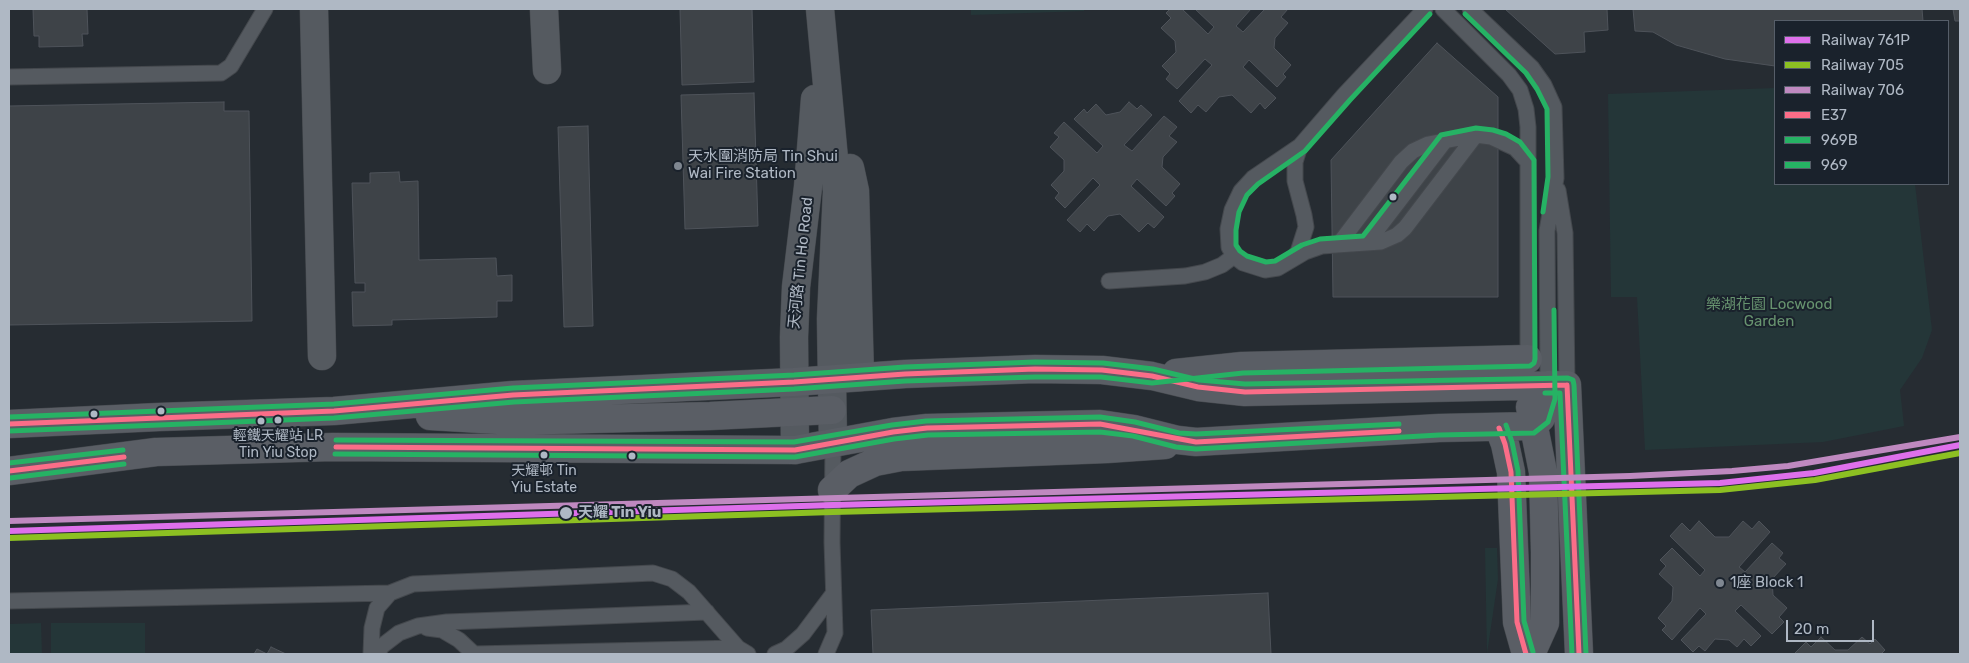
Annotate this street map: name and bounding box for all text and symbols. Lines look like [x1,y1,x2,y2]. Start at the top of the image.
legend [1774,20,1949,185]
text: Railway 761P [1821,31,1910,49]
text: Railway 705 [1821,56,1904,74]
text: Railway 706 [1821,81,1904,99]
text: E37 [1821,106,1847,124]
text: 969B [1821,131,1858,149]
place label: 天水圍消防局 Tin Shui Wai Fire Station [688,148,838,183]
text: 969 [1821,156,1848,174]
marker: 天水圍消防局 Tin Shui Wai Fire Station [672,160,684,172]
unlabelled marker [1388,192,1398,202]
street label: 天河路 Tin Ho Road [785,196,817,330]
park label: 樂湖花園 Locwood Garden [1706,296,1832,331]
unlabelled marker [156,406,166,416]
unlabelled marker [89,409,99,419]
marker: 輕鐵天耀站 LR Tin Yiu Stop [273,415,283,425]
unlabelled marker [256,416,266,426]
place label: 輕鐵天耀站 LR Tin Yiu Stop [233,428,323,461]
marker: 天耀邨 Tin Yiu Estate [539,450,549,460]
unlabelled marker [627,451,637,461]
place label: 天耀邨 Tin Yiu Estate [511,463,577,496]
place label: 天耀 Tin Yiu [578,504,661,522]
marker: 天耀 Tin Yiu [558,505,574,521]
place label: 1座 Block 1 [1730,574,1803,592]
marker: 1座 Block 1 [1714,577,1726,589]
scale bar [1789,610,1876,642]
text: 20 m [1794,620,1829,638]

